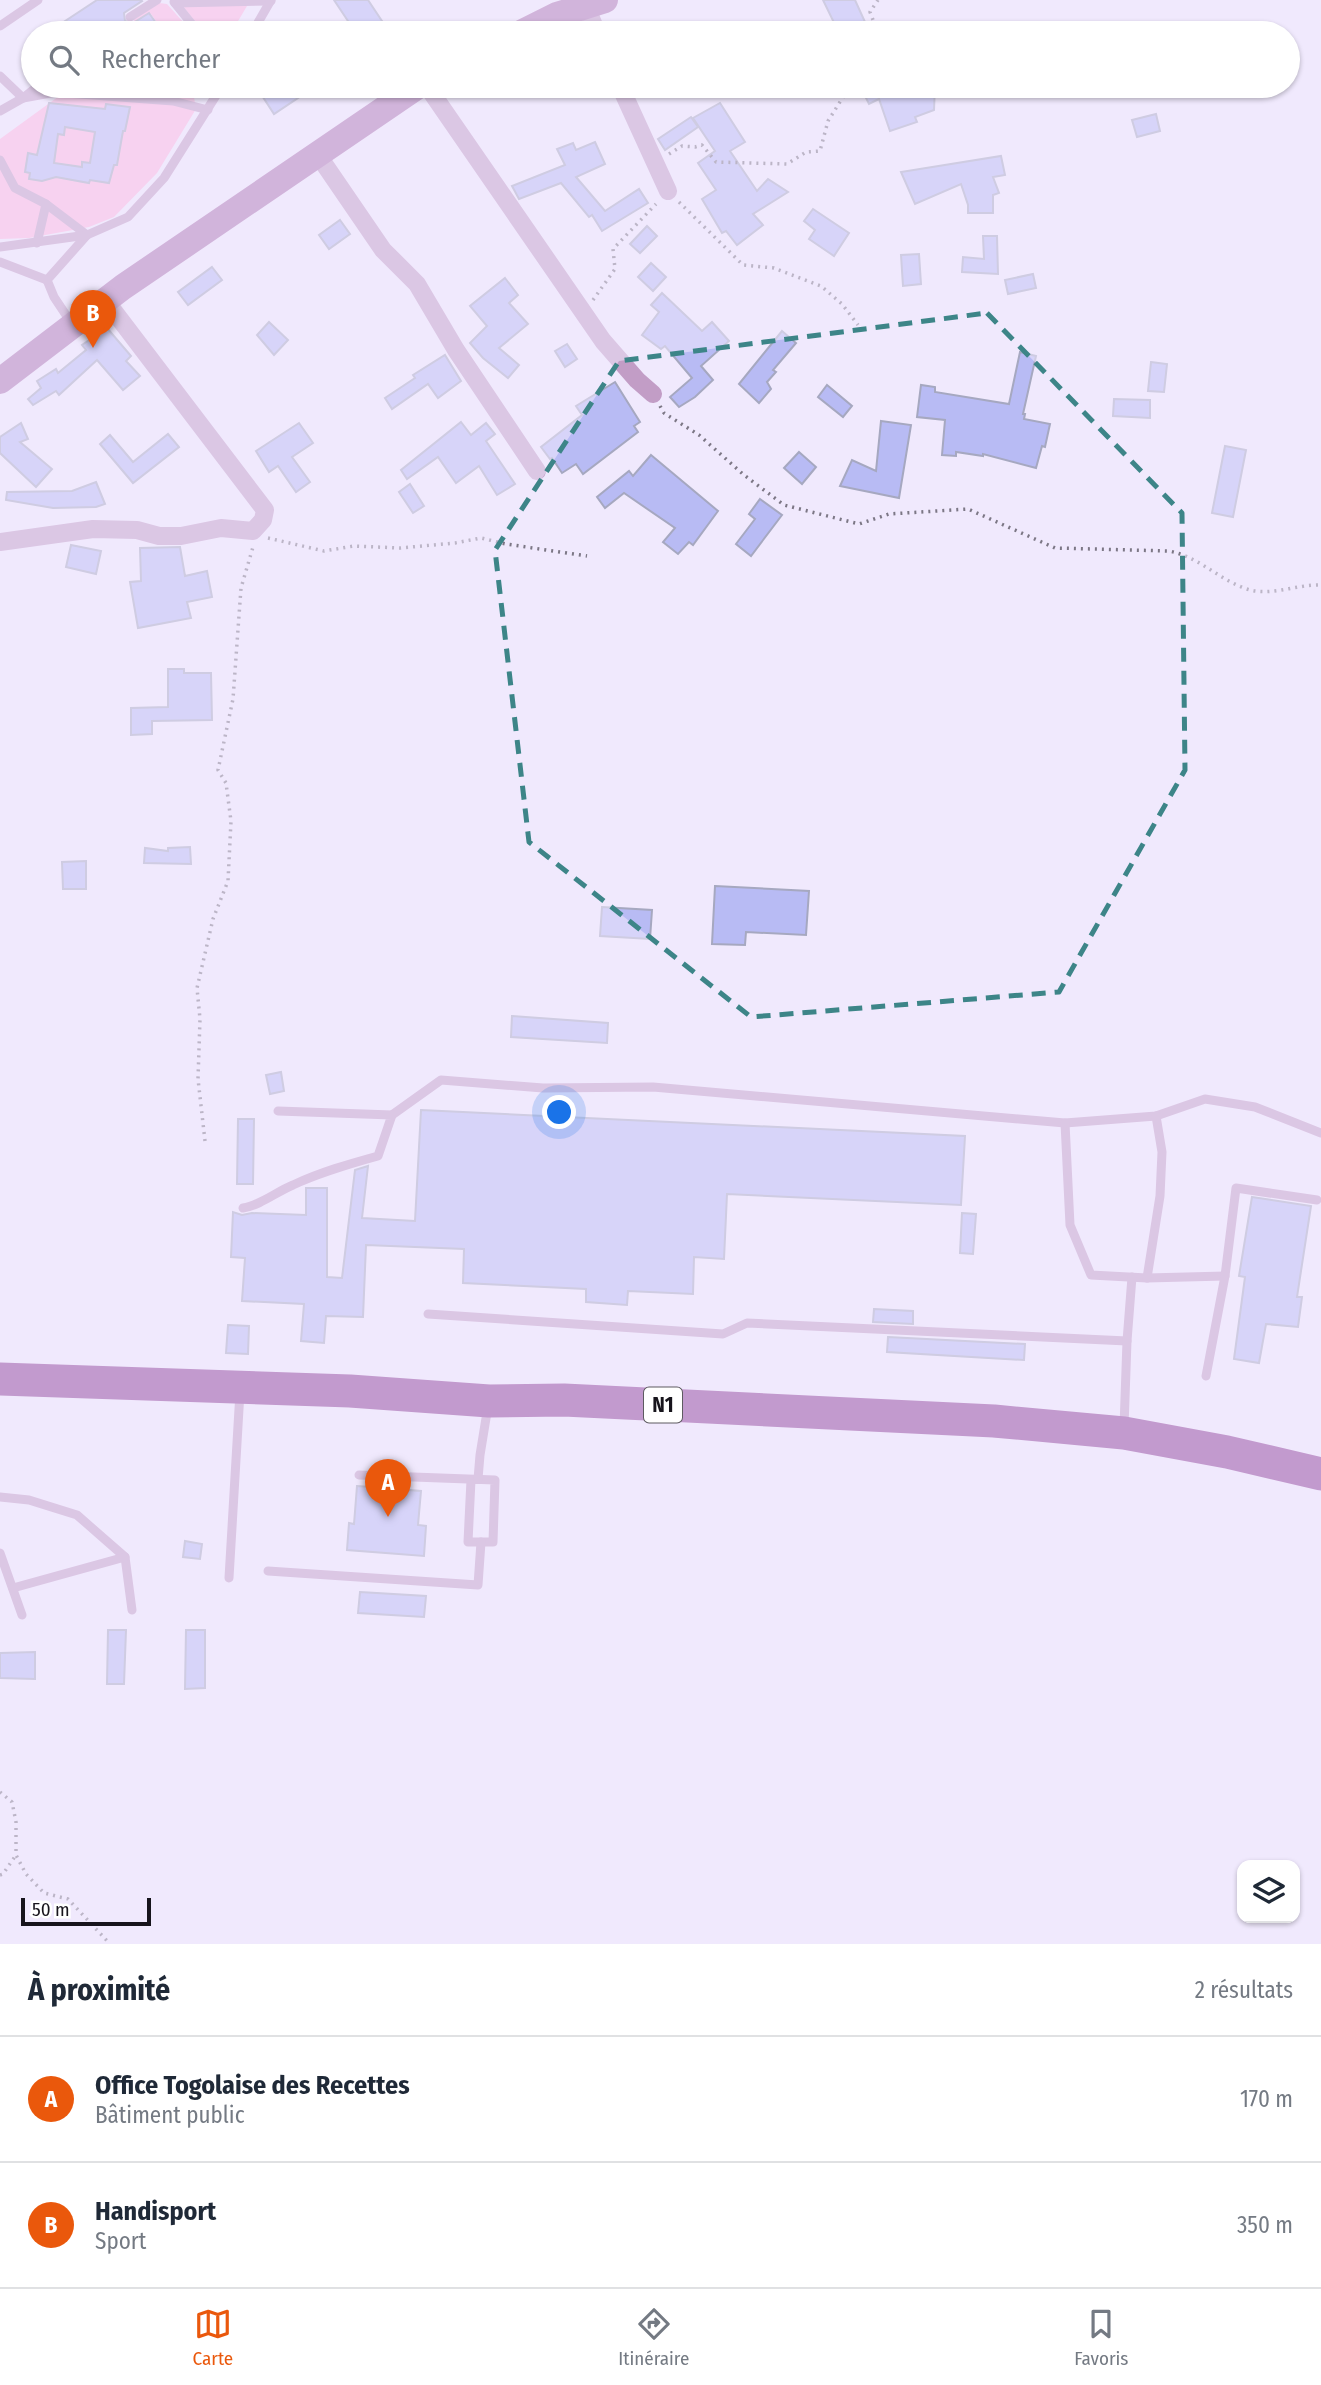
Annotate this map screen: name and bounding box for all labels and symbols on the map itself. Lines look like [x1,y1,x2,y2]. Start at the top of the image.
pin: B [70,290,116,348]
your location [542,1095,576,1129]
road number: N1 [644,1388,682,1422]
pin: A [365,1459,411,1517]
scale bar [21,1895,150,1927]

